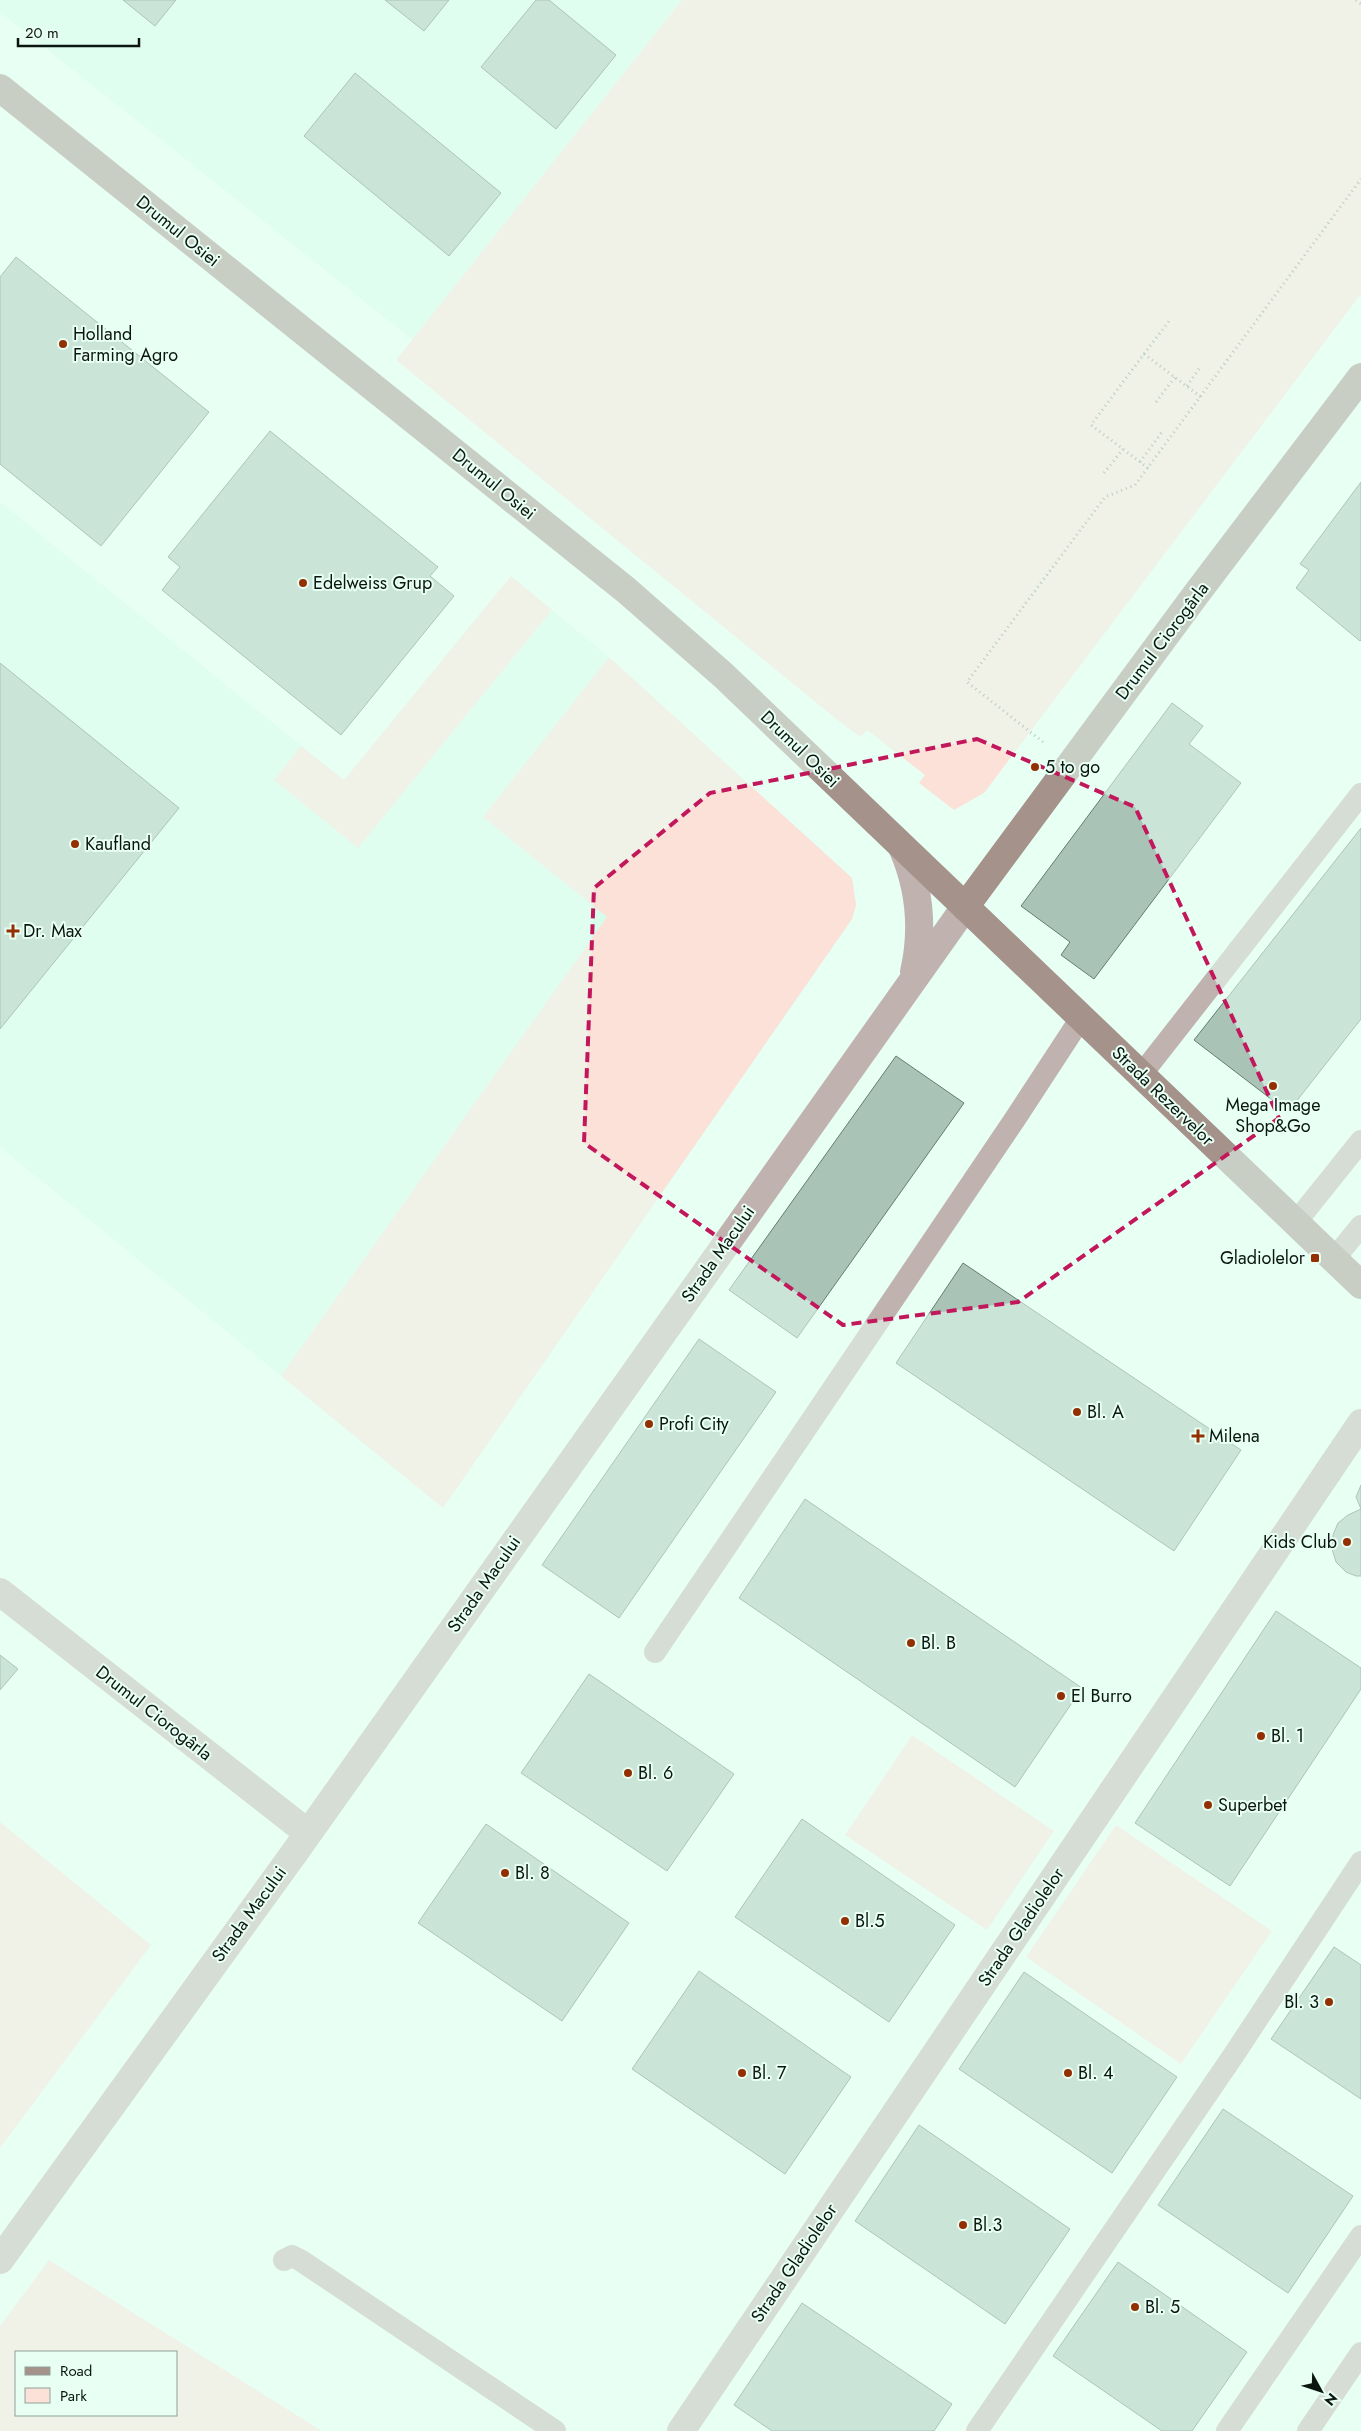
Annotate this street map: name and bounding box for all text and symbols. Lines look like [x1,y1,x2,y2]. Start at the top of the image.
scale bar [18,15,139,47]
text: 20 m [25,22,59,44]
street label: Drumul Osiei [131,189,225,273]
place label: Holland Farming Agro [73,321,178,368]
marker: Holland Farming Agro [57,338,69,350]
street label: Drumul Osiei [447,442,541,526]
place label: Edelweiss Grup [313,570,432,596]
marker: Edelweiss Grup [297,577,309,589]
street label: Drumul Ciorogârla [1109,577,1215,705]
street label: Drumul Osiei [755,705,845,793]
place label: 5 to go [1045,754,1100,780]
marker: 5 to go [1029,761,1041,773]
place label: Kaufland [85,831,151,857]
marker: Kaufland [69,838,81,850]
place label: Dr. Max [23,918,82,944]
marker: Dr. Max [7,925,19,937]
street label: Strada Rezervelor [1106,1040,1221,1152]
marker: Mega Image Shop&Go [1267,1080,1279,1092]
place label: Mega Image Shop&Go [1226,1092,1320,1139]
street label: Strada Macului [675,1200,761,1308]
place label: Gladiolelor [1220,1245,1306,1271]
marker: Gladiolelor [1309,1252,1321,1264]
place label: Bl. A [1087,1399,1124,1425]
marker: Bl. A [1071,1406,1083,1418]
place label: Profi City [659,1411,729,1437]
marker: Profi City [643,1418,655,1430]
place label: Milena [1209,1423,1260,1449]
marker: Milena [1191,1429,1205,1443]
place label: Kids Club [1263,1529,1337,1555]
street label: Strada Macului [441,1530,527,1638]
marker: Kids Club [1341,1536,1353,1548]
place label: Bl. B [921,1630,956,1656]
marker: Bl. B [905,1637,917,1649]
street label: Drumul Ciorogârla [90,1659,218,1767]
place label: El Burro [1071,1683,1132,1709]
marker: El Burro [1055,1690,1067,1702]
place label: Bl. 1 [1271,1723,1304,1749]
marker: Bl. 1 [1255,1730,1267,1742]
place label: Bl. 6 [638,1760,673,1786]
marker: Bl. 6 [622,1767,634,1779]
place label: Superbet [1218,1792,1288,1818]
marker: Superbet [1202,1799,1214,1811]
place label: Bl. 8 [515,1860,550,1886]
street label: Strada Macului [205,1861,293,1967]
street label: Strada Gladiolelor [972,1862,1071,1992]
marker: Bl. 8 [499,1867,511,1879]
place label: Bl.5 [855,1908,885,1934]
marker: Bl.5 [839,1915,851,1927]
place label: Bl. 3 [1284,1989,1319,2015]
marker: Bl. 3 [1323,1996,1335,2008]
place label: Bl. 7 [752,2060,787,2086]
place label: Bl. 4 [1078,2060,1113,2086]
marker: Bl. 7 [736,2067,748,2079]
marker: Bl. 4 [1062,2067,1074,2079]
street label: Strada Gladiolelor [745,2198,844,2328]
place label: Bl.3 [973,2212,1003,2238]
marker: Bl.3 [957,2219,969,2231]
place label: Bl. 5 [1145,2294,1180,2320]
marker: Bl. 5 [1129,2301,1141,2313]
legend [15,2351,178,2416]
text: Road [60,2360,92,2382]
north arrow [1296,2366,1346,2416]
text: Park [60,2385,87,2407]
text: N [1320,2389,1342,2410]

